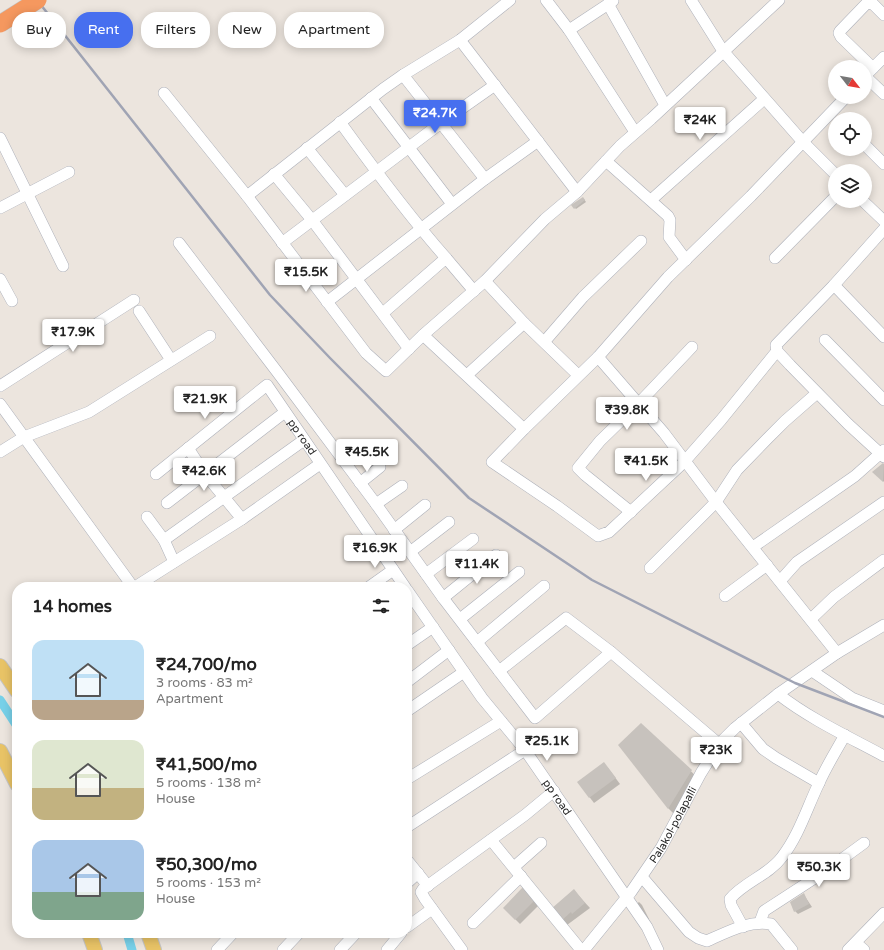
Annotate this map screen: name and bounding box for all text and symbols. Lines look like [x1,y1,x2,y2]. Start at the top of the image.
chip: Buy [12,12,66,48]
chip: Rent [74,12,133,48]
chip: Filters [141,12,210,48]
chip: New [218,12,276,48]
chip: Apartment [284,12,384,48]
north arrow [828,60,872,104]
map controls [828,60,872,208]
pin: ₹24.7K [402,100,468,134]
text: ₹24.7K [413,105,457,121]
pin: ₹24K [676,107,724,141]
text: ₹24K [684,112,716,128]
button: locate [828,112,872,156]
button: layers [828,164,872,208]
pin: ₹15.5K [273,259,339,293]
text: ₹15.5K [284,264,328,280]
pin: ₹17.9K [40,319,106,353]
text: ₹17.9K [51,324,95,340]
pin: ₹21.9K [172,386,238,420]
text: ₹21.9K [183,391,227,407]
pin: ₹39.8K [594,397,660,431]
text: ₹39.8K [605,402,649,418]
street label: pp road [286,416,319,457]
pin: ₹45.5K [334,439,400,473]
text: ₹45.5K [345,444,389,460]
pin: ₹41.5K [613,448,679,482]
text: ₹41.5K [624,453,668,469]
pin: ₹42.6K [171,458,237,492]
text: ₹42.6K [182,463,226,479]
pin: ₹16.9K [342,535,408,569]
text: ₹16.9K [353,540,397,556]
pin: ₹11.4K [444,551,510,585]
text: ₹11.4K [455,556,499,572]
icon: filters [370,595,392,617]
text: 14 homes [32,596,112,617]
text: ₹24,700/mo [156,654,257,675]
icon: home [64,656,112,704]
text: 3 rooms · 83 m² [156,675,253,691]
text: Apartment [156,691,223,707]
pin: ₹25.1K [514,728,580,762]
text: ₹25.1K [525,733,569,749]
pin: ₹23K [692,737,740,771]
text: ₹23K [700,742,732,758]
text: ₹41,500/mo [156,754,257,775]
icon: home [64,756,112,804]
text: 5 rooms · 138 m² [156,775,261,791]
street label: pp road [540,777,574,817]
street label: Palakol-polapalli [646,784,699,865]
text: House [156,791,195,807]
text: ₹50,300/mo [156,854,257,875]
pin: ₹50.3K [786,854,852,888]
icon: home [64,856,112,904]
text: ₹50.3K [797,859,841,875]
text: 5 rooms · 153 m² [156,875,261,891]
text: House [156,891,195,907]

